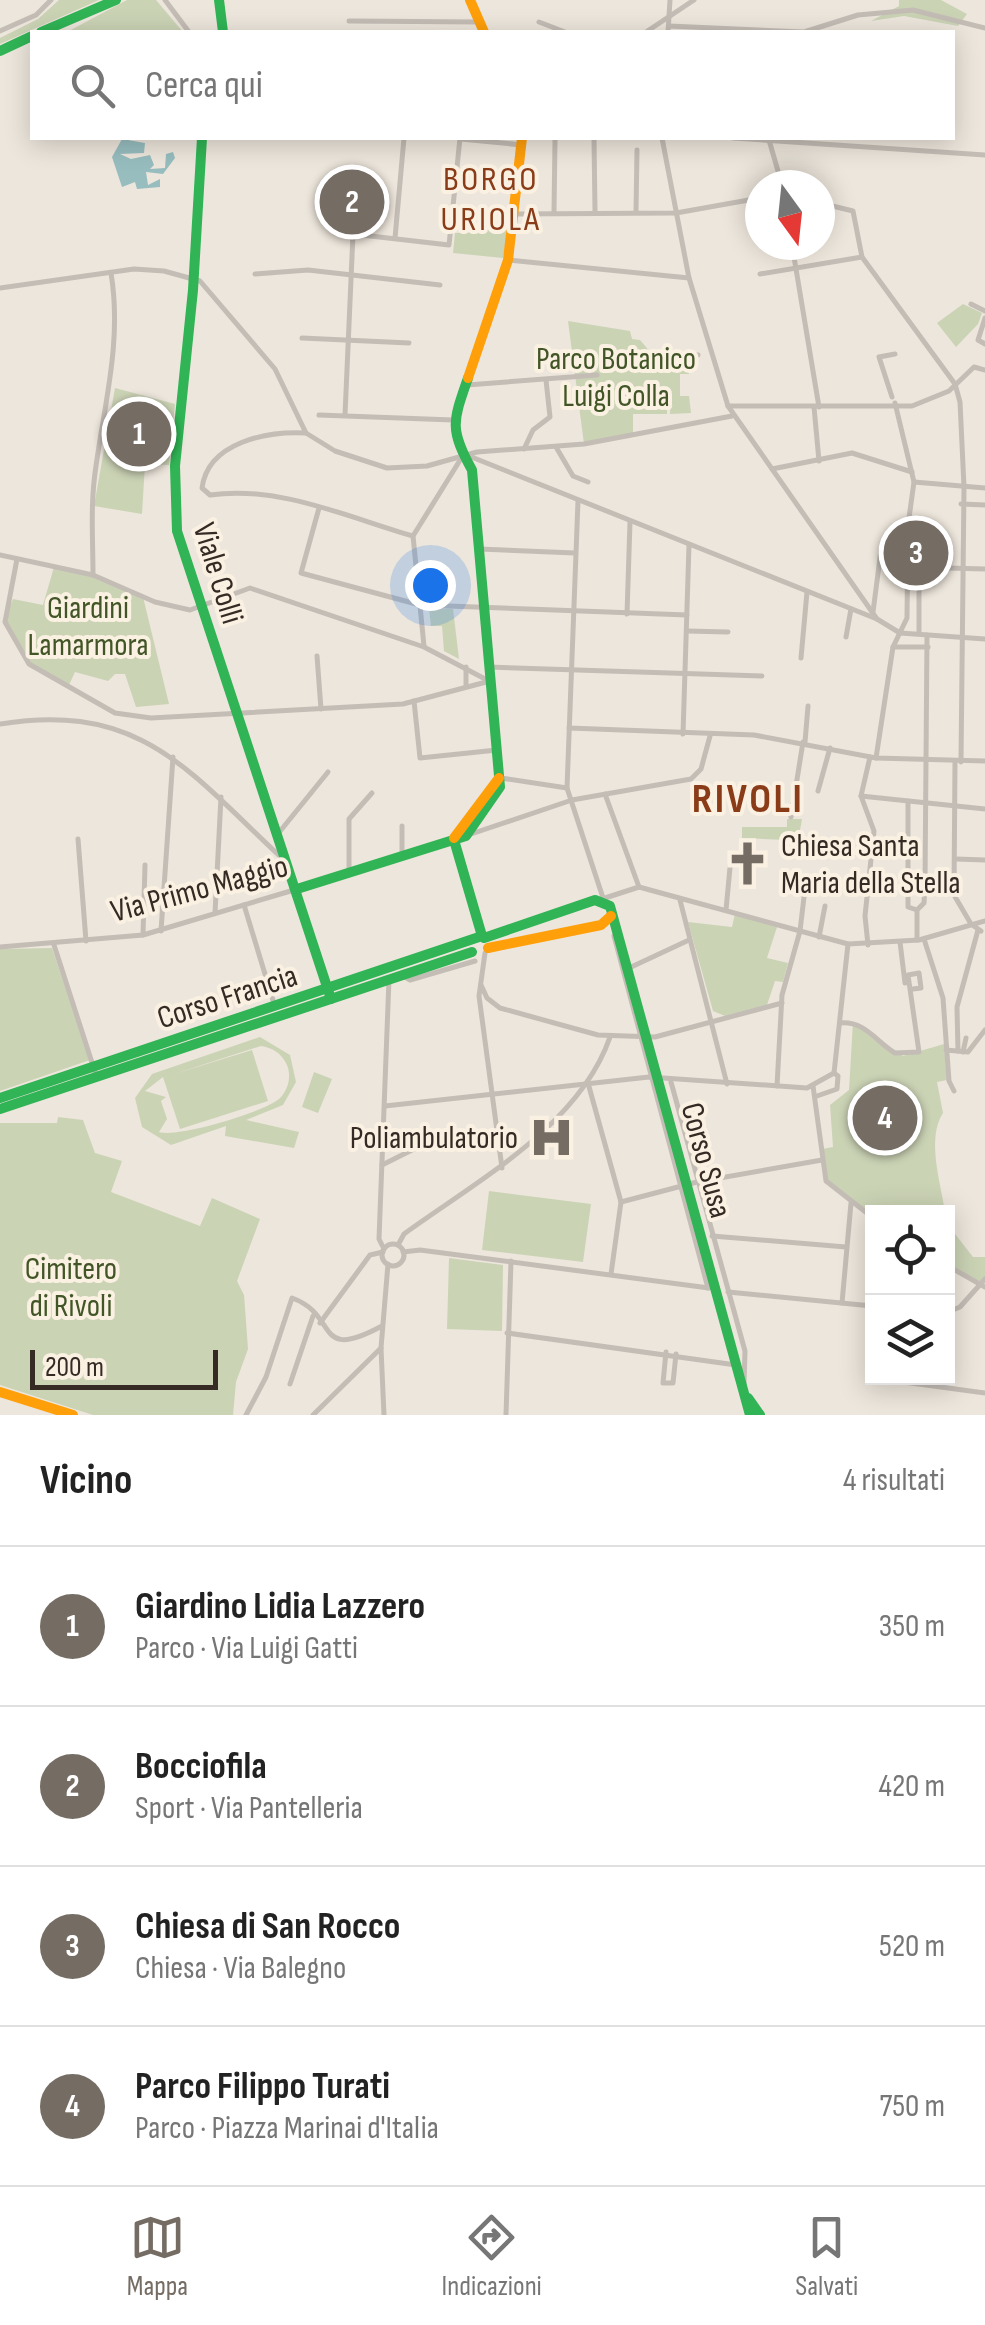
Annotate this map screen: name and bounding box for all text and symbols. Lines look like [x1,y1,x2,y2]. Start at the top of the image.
search box [30,30,955,140]
icon: search [65,58,120,113]
text: Cerca qui [145,63,263,108]
district label: BORGO URIOLA [440,158,542,241]
pin: 2 [320,164,384,240]
north arrow [745,170,835,260]
park label: Parco Botanico Luigi Colla [536,340,696,416]
pin: 1 [106,396,172,472]
pin: 3 [884,516,948,590]
street label: Viale Colli [184,518,251,629]
your location [405,560,456,611]
park label: Giardini Lamarmora [27,589,149,665]
district label: RIVOLI [692,774,804,825]
place label: Chiesa Santa Maria della Stella [781,827,961,903]
church icon: Chiesa Santa Maria della Stella [724,839,772,887]
street label: Via Primo Maggio [107,847,292,932]
street label: Corso Francia [153,956,302,1038]
pin: 4 [852,1080,918,1156]
street label: Corso Susa [671,1098,740,1222]
hospital icon: Poliambulatorio [527,1113,575,1161]
place label: Poliambulatorio [350,1119,518,1158]
map controls [865,1205,955,1385]
button: locate [865,1205,955,1295]
park label: Cimitero di Rivoli [25,1250,117,1326]
button: layers [865,1295,955,1385]
scale bar [30,1345,218,1390]
text: 200 m [45,1351,104,1384]
text: Vicino [40,1455,132,1506]
text: 4 risultati [843,1461,945,1500]
text: Giardino Lidia Lazzero [135,1584,425,1629]
text: 1 [66,1607,79,1646]
text: 350 m [879,1607,945,1646]
text: Parco · Via Luigi Gatti [135,1629,358,1668]
text: Bocciofila [135,1744,267,1789]
text: 2 [65,1767,80,1806]
text: 420 m [878,1767,945,1806]
text: Sport · Via Pantelleria [135,1789,363,1828]
text: Chiesa di San Rocco [135,1904,400,1949]
text: 3 [65,1927,80,1966]
text: 520 m [879,1927,945,1966]
text: Chiesa · Via Balegno [135,1949,346,1988]
text: Parco Filippo Turati [135,2064,390,2109]
text: 4 [65,2087,80,2126]
text: 750 m [879,2087,945,2126]
text: Parco · Piazza Marinai d'Italia [135,2109,439,2148]
tab: Mappa [127,2210,188,2303]
tab: Indicazioni [442,2210,542,2303]
tab: Salvati [795,2210,858,2303]

